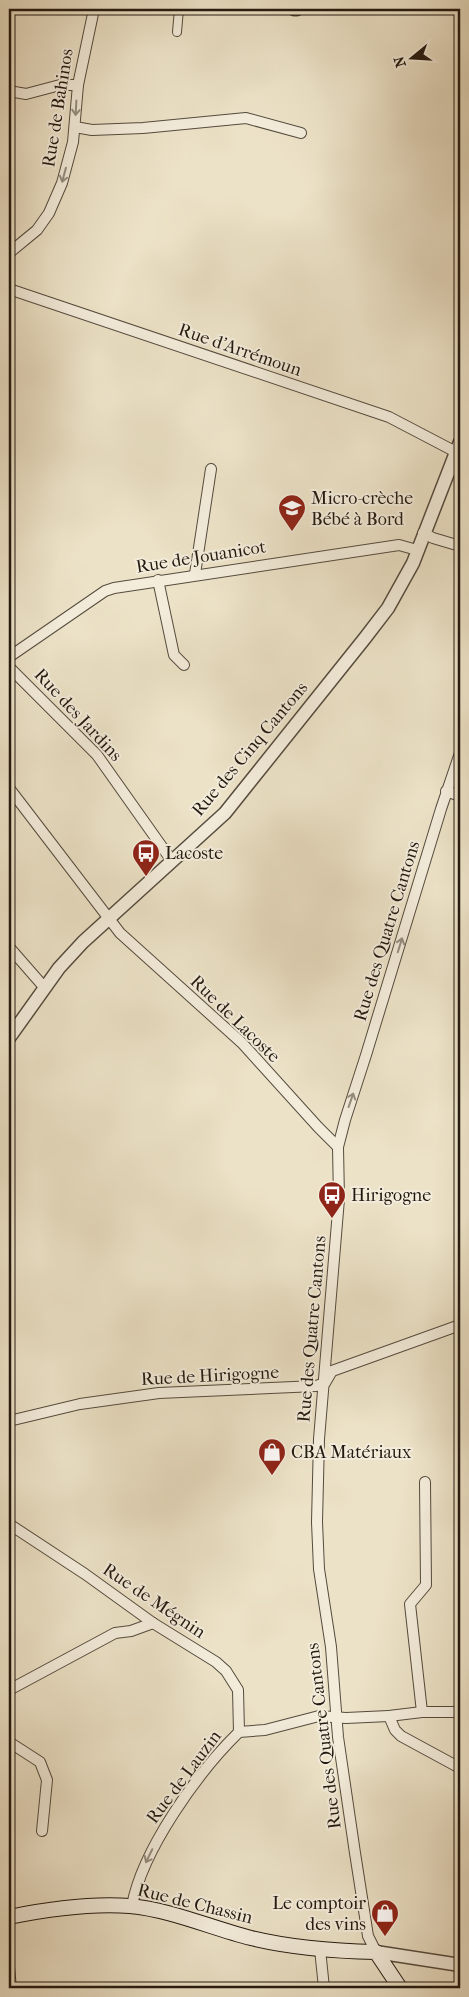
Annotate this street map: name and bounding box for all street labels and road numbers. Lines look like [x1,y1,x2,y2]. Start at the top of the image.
street label: Rue de Bahinos [38,47,78,169]
street label: Rue d'Arrémoun [176,319,305,381]
street label: Rue de Jouanicot [135,536,268,578]
street label: Rue des Jardins [30,664,127,766]
street label: Rue des Cinq Cantons [188,677,313,820]
street label: Rue des Quatre Cantons [350,838,425,1024]
street label: Rue de Lacoste [186,971,284,1067]
street label: Rue des Quatre Cantons [293,1234,331,1423]
street label: Rue de Hirigogne [140,1362,280,1390]
street label: Rue de Mégnin [99,1559,210,1643]
street label: Rue des Quatre Cantons [302,1641,346,1830]
street label: Rue de Lauzin [142,1726,226,1828]
street label: Rue de Chassin [135,1880,255,1929]

